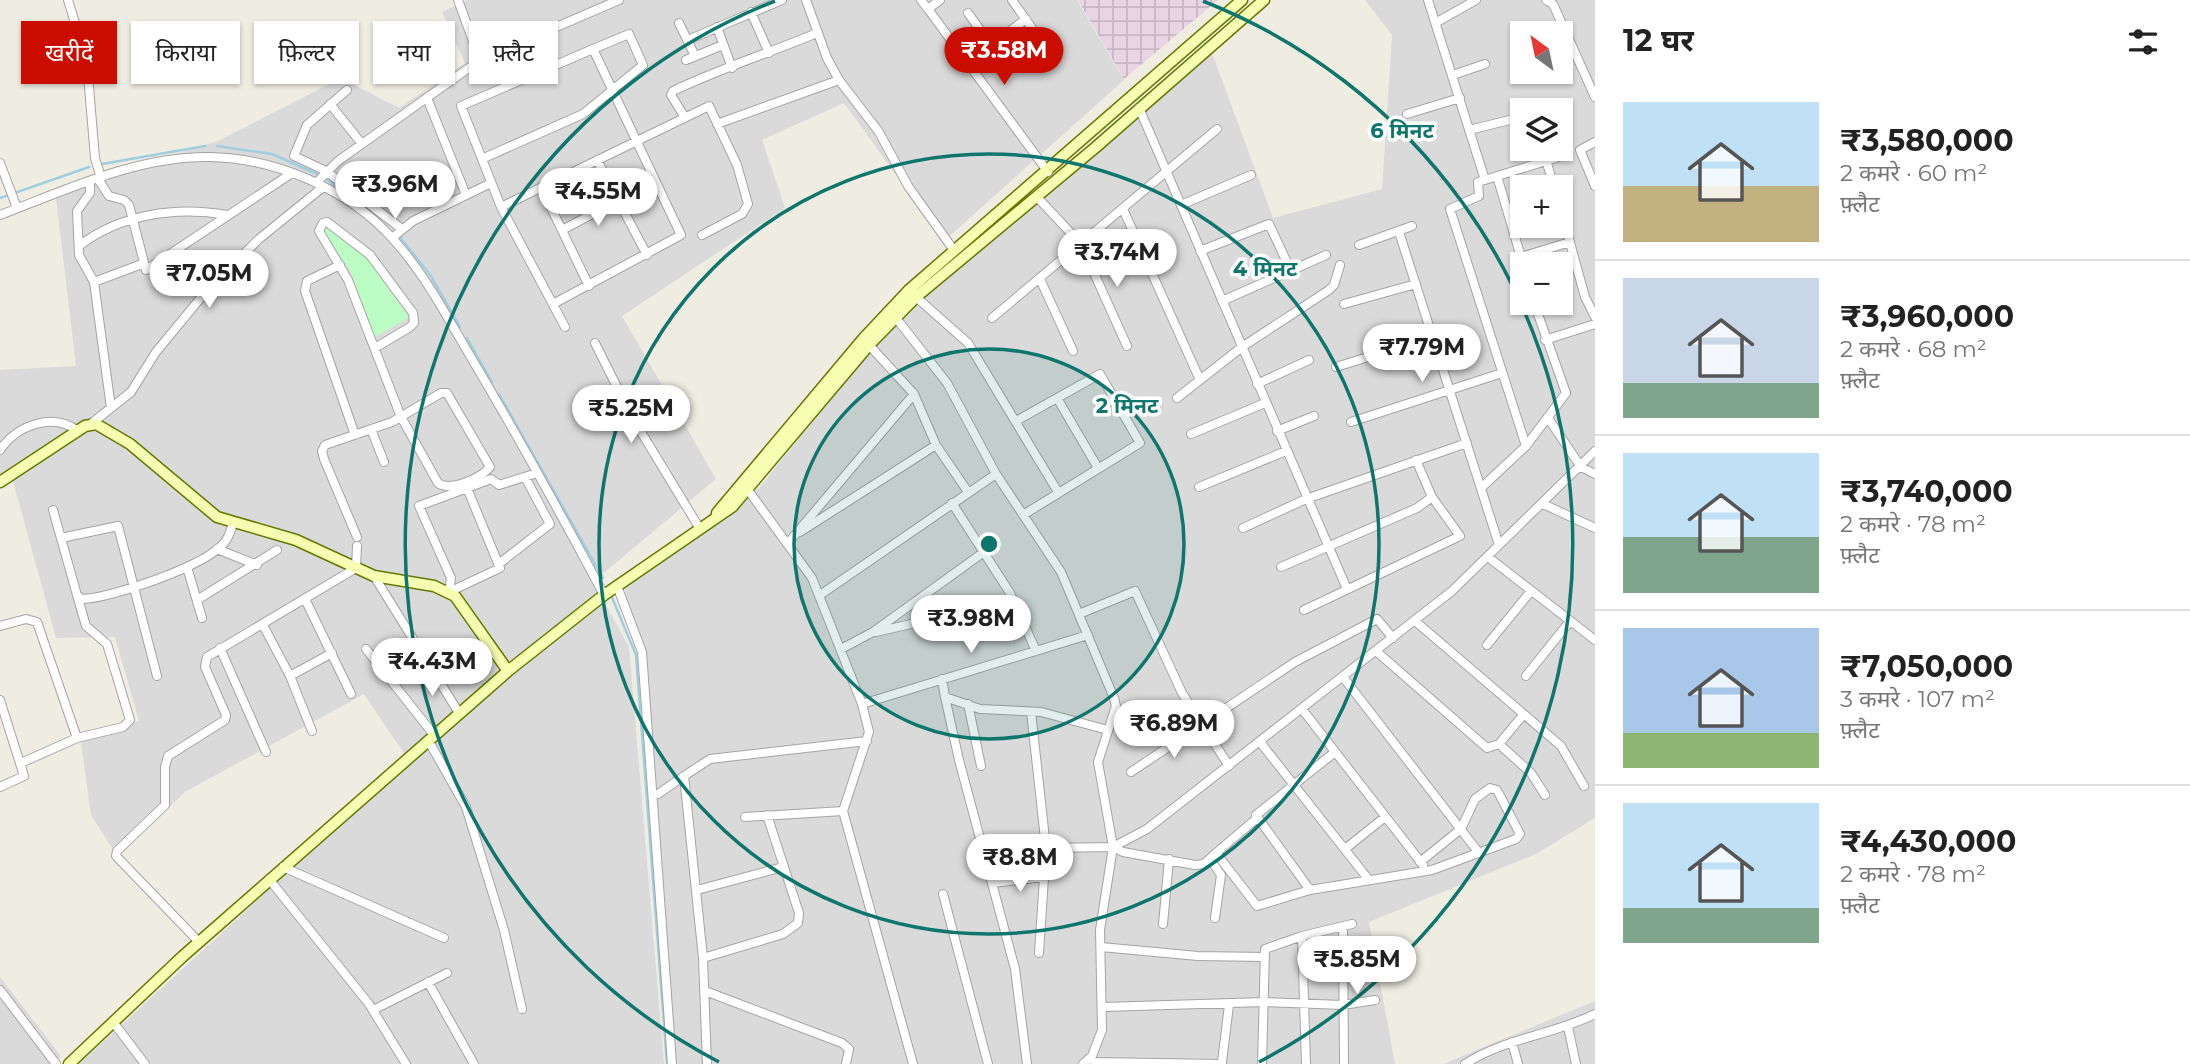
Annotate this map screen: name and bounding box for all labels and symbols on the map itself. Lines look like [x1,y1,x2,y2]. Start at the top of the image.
north arrow [1510,21,1573,84]
pin: ₹3.58M [947,28,1061,87]
text: 6 मिनट [1370,118,1434,143]
pin: ₹3.96M [338,162,452,221]
pin: ₹4.55M [541,168,655,228]
pin: ₹3.74M [1060,230,1174,289]
pin: ₹7.05M [152,250,266,310]
text: 4 मिनट [1233,256,1298,281]
pin: ₹7.79M [1365,324,1479,384]
pin: ₹5.25M [574,386,688,445]
text: 2 मिनट [1096,393,1159,418]
centre of rings [977,532,1001,556]
pin: ₹3.98M [914,596,1028,655]
pin: ₹4.43M [375,638,489,698]
pin: ₹6.89M [1117,700,1231,760]
pin: ₹8.8M [971,834,1069,894]
pin: ₹5.85M [1300,936,1414,996]

